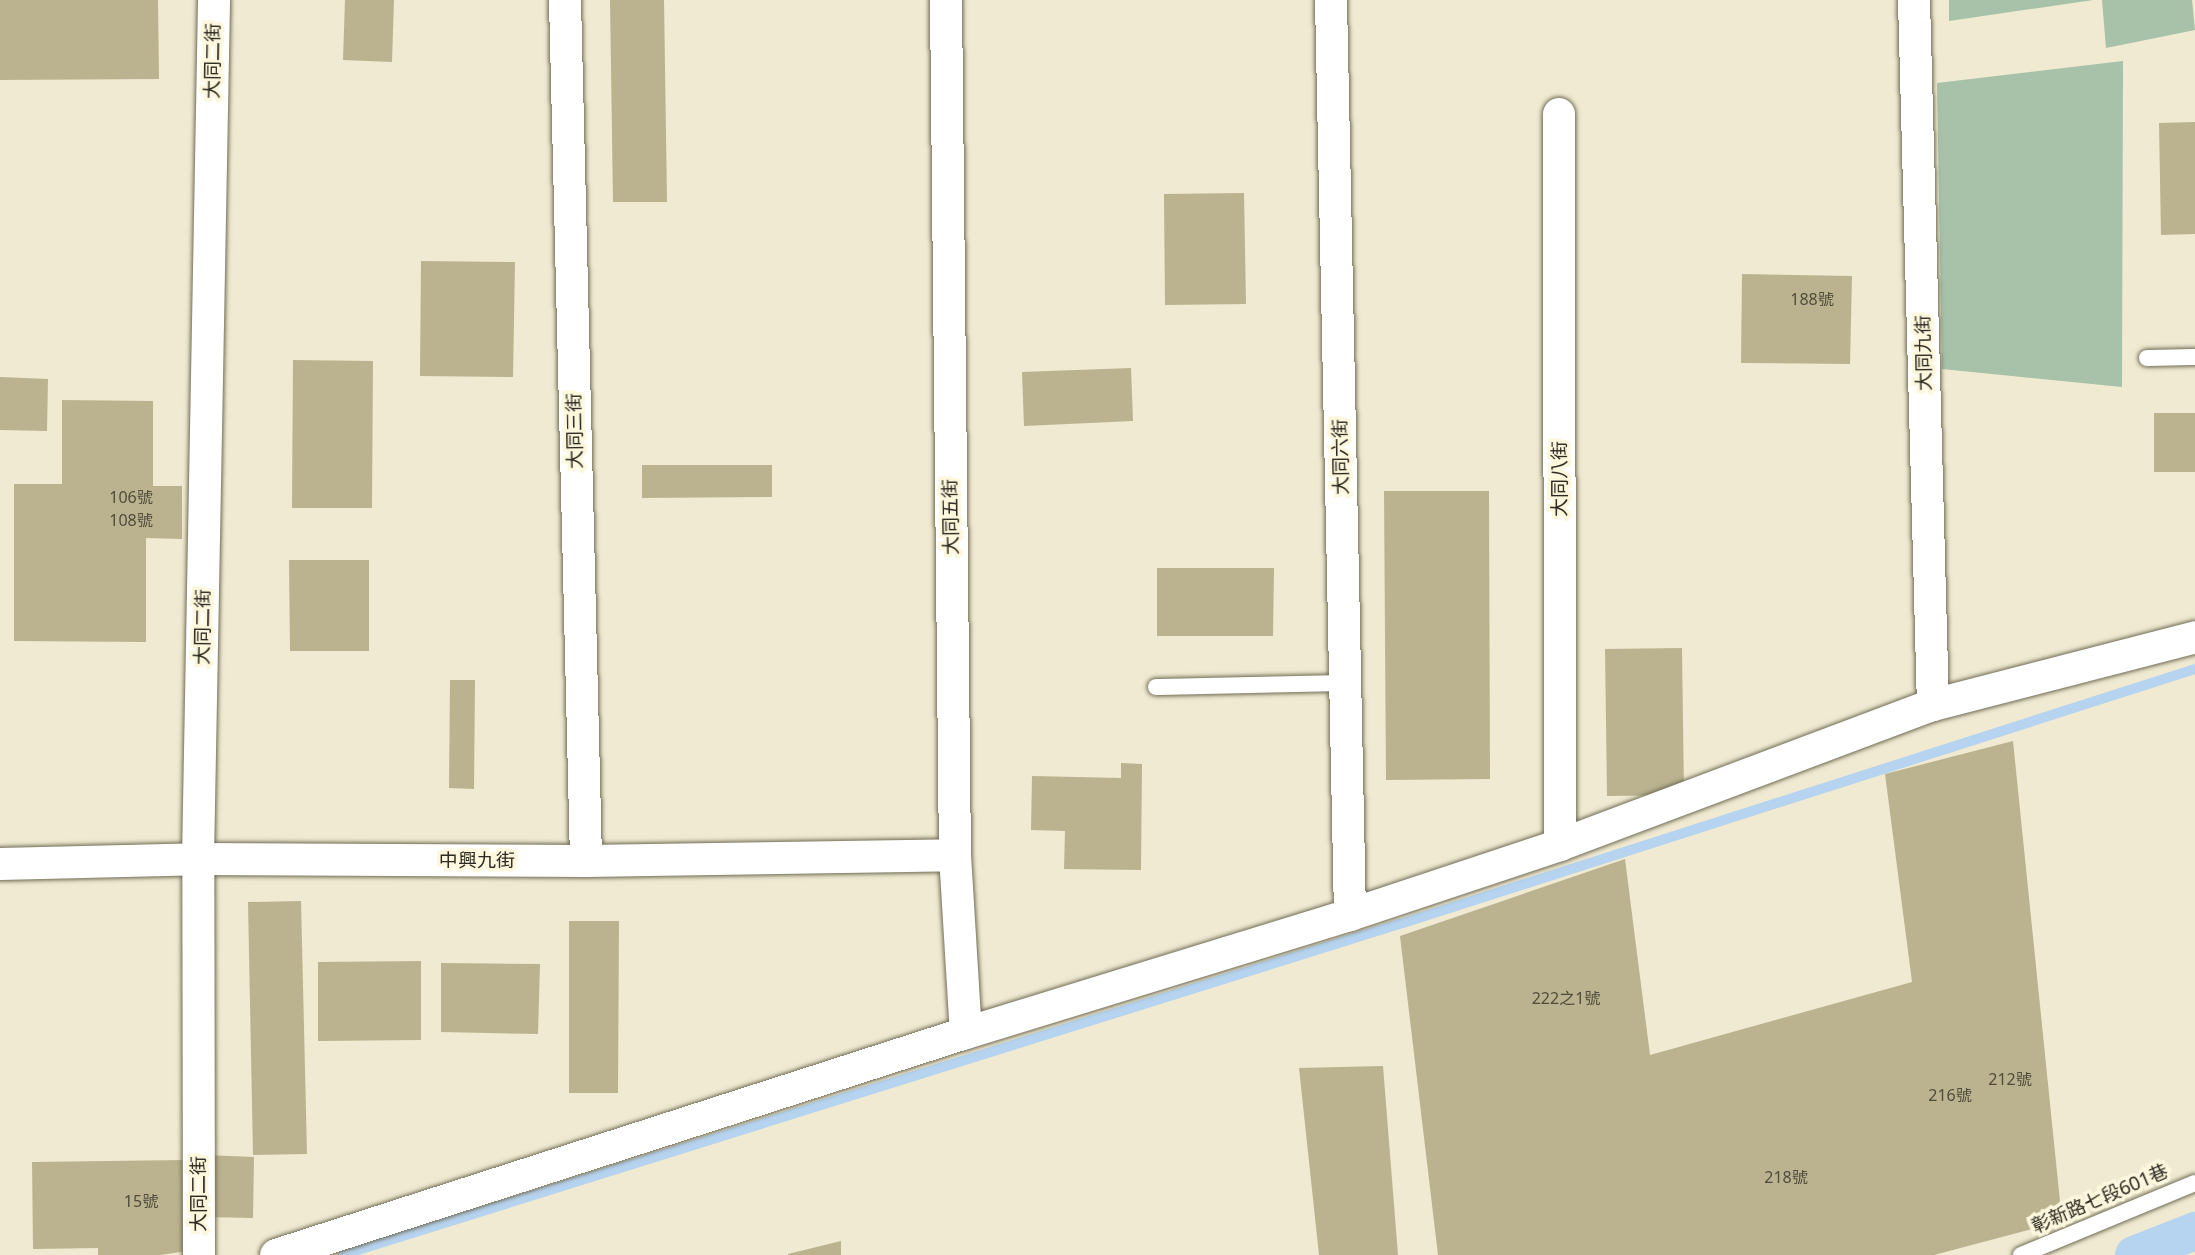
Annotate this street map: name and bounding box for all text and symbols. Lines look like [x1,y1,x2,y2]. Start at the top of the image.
street label: 大同二街 [201,23,225,99]
house number: 188號 [1790,289,1834,309]
street label: 大同九街 [1912,315,1936,391]
street label: 大同三街 [563,393,587,469]
street label: 大同六街 [1329,419,1353,495]
street label: 大同八街 [1549,441,1571,517]
street label: 大同五街 [939,479,963,555]
house number: 106號 [109,487,153,507]
house number: 108號 [109,510,153,530]
street label: 大同二街 [191,589,215,665]
street label: 中興九街 [439,850,515,872]
house number: 222之1號 [1532,988,1600,1008]
house number: 212號 [1988,1069,2032,1089]
house number: 216號 [1928,1085,1972,1105]
street label: 大同二街 [188,1156,210,1232]
street label: 彰新路七段601巷 [2028,1160,2172,1238]
house number: 218號 [1764,1167,1808,1187]
house number: 15號 [124,1191,158,1211]

